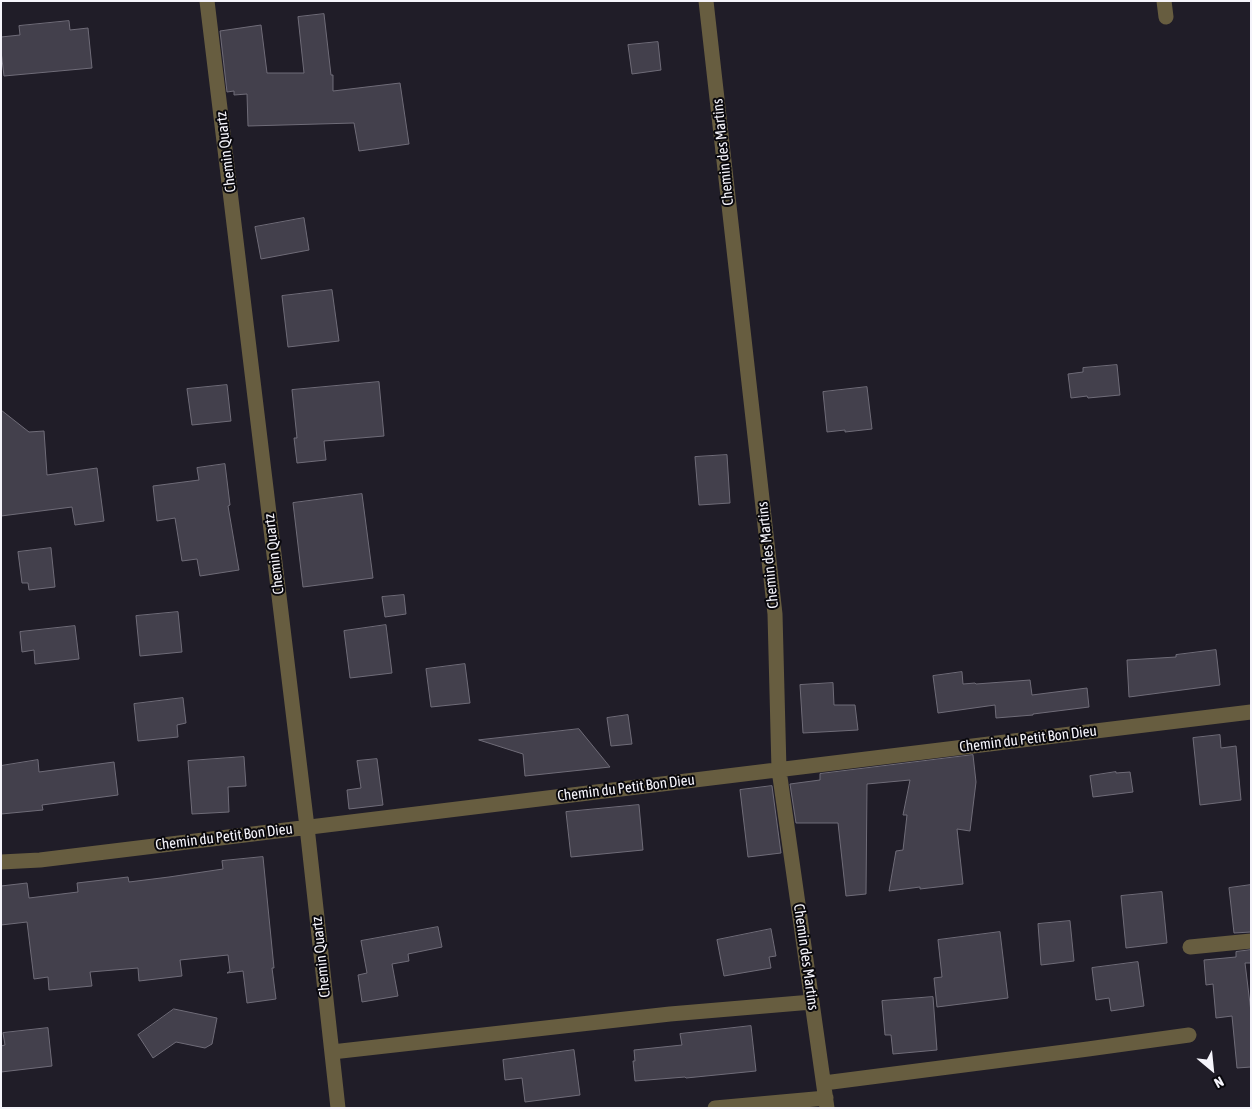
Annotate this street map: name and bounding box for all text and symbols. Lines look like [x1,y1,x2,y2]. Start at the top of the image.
street label: Chemin des Martins [708,98,738,206]
street label: Chemin Quartz [212,111,240,193]
street label: Chemin des Martins [753,501,783,609]
street label: Chemin Quartz [260,513,288,595]
street label: Chemin du Petit Bon Dieu [958,722,1098,756]
street label: Chemin du Petit Bon Dieu [556,771,696,805]
street label: Chemin du Petit Bon Dieu [154,820,294,854]
street label: Chemin des Martins [790,903,822,1011]
street label: Chemin Quartz [308,916,334,998]
north arrow [1187,1044,1237,1094]
text: N [1212,1073,1226,1091]

